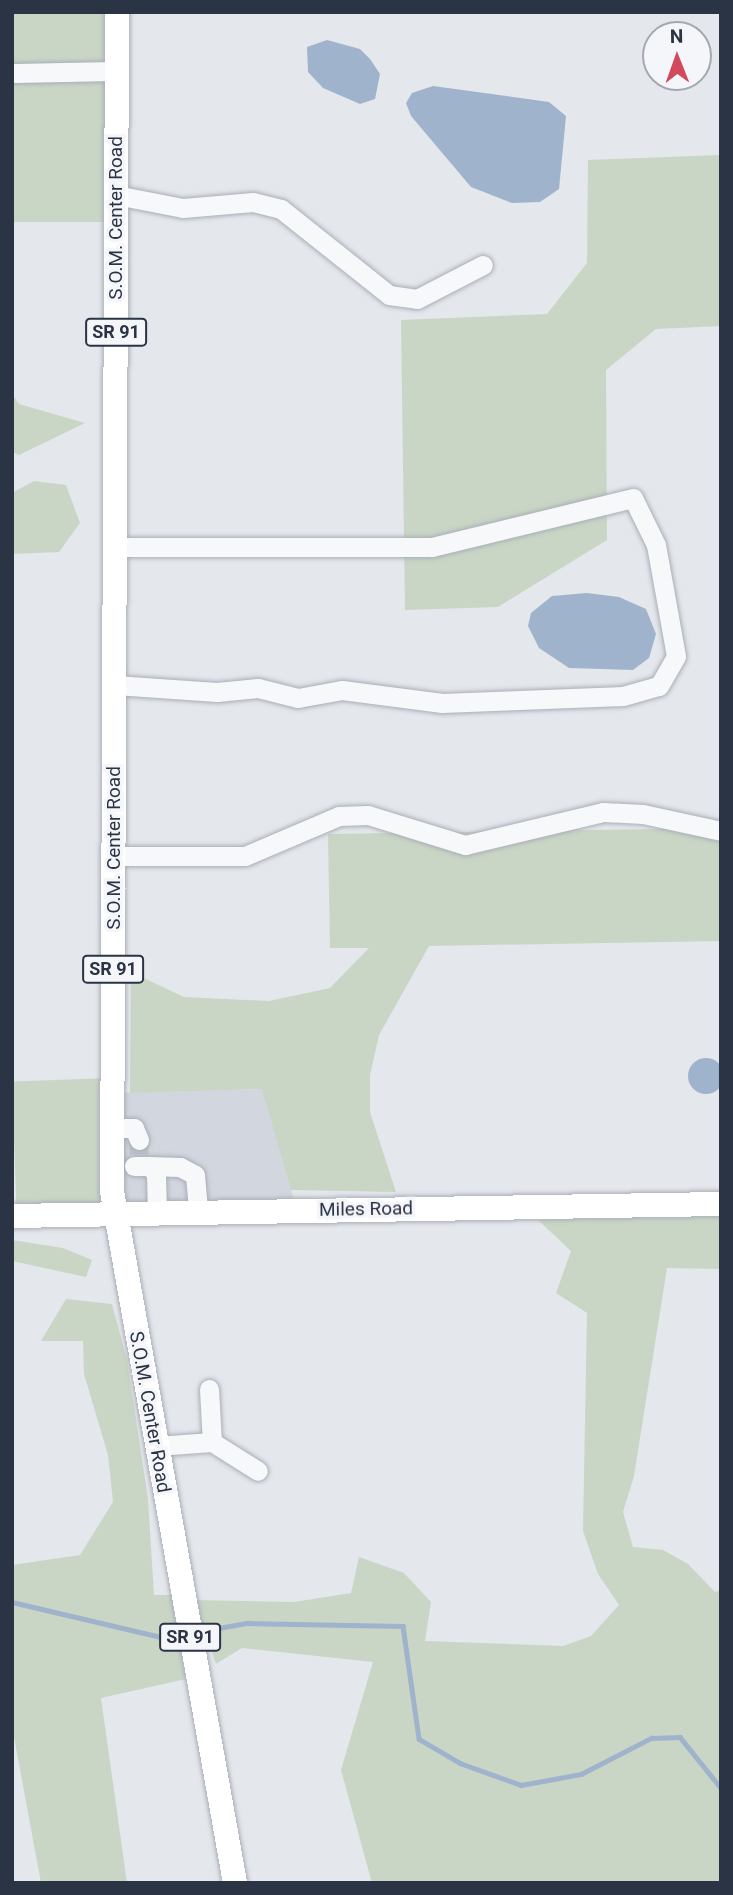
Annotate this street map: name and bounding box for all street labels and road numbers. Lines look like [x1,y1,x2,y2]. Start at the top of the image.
street label: S.O.M. Center Road [105,136,127,300]
road number: SR 91 [85,318,148,346]
street label: S.O.M. Center Road [103,766,125,930]
road number: SR 91 [82,954,144,984]
street label: Miles Road [319,1197,413,1221]
street label: S.O.M. Center Road [125,1329,175,1495]
road number: SR 91 [158,1622,222,1652]

